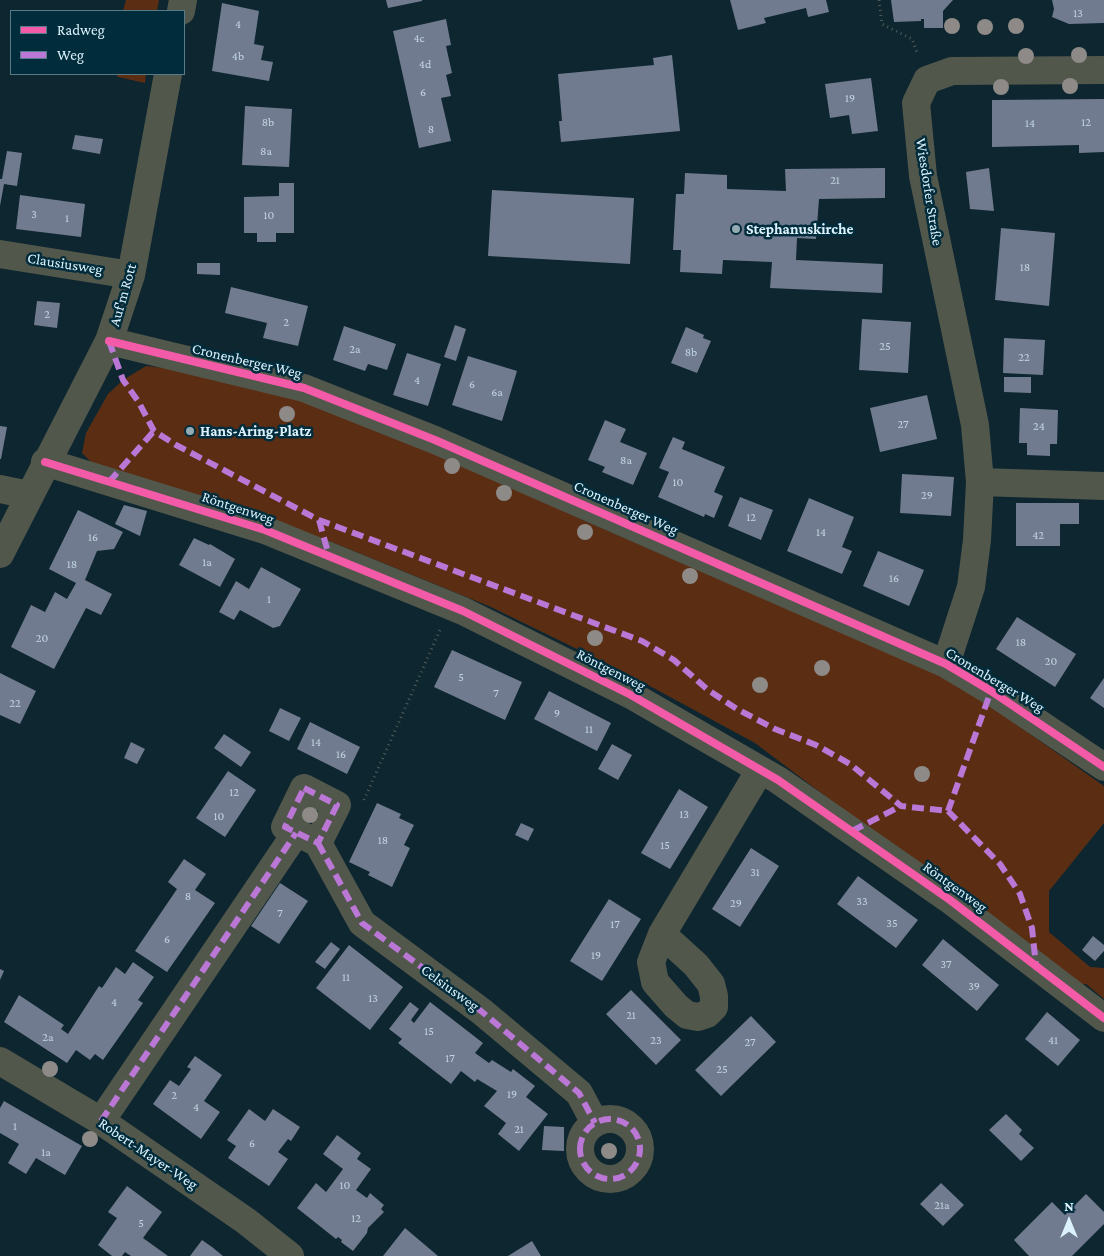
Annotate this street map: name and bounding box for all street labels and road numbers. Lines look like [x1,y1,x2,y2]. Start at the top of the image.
street label: Wiesdorfer Straße [912,137,946,247]
street label: Clausiusweg [26,249,104,279]
street label: Auf'm Rott [105,261,141,329]
street label: Cronenberger Weg [190,340,304,382]
street label: Cronenberger Weg [571,477,681,539]
street label: Röntgenweg [200,488,276,528]
street label: Cronenberger Weg [942,643,1048,717]
street label: Röntgenweg [573,645,649,695]
street label: Röntgenweg [919,858,991,916]
street label: Celsiusweg [417,961,483,1015]
street label: Robert-Mayer-Weg [95,1114,201,1194]

